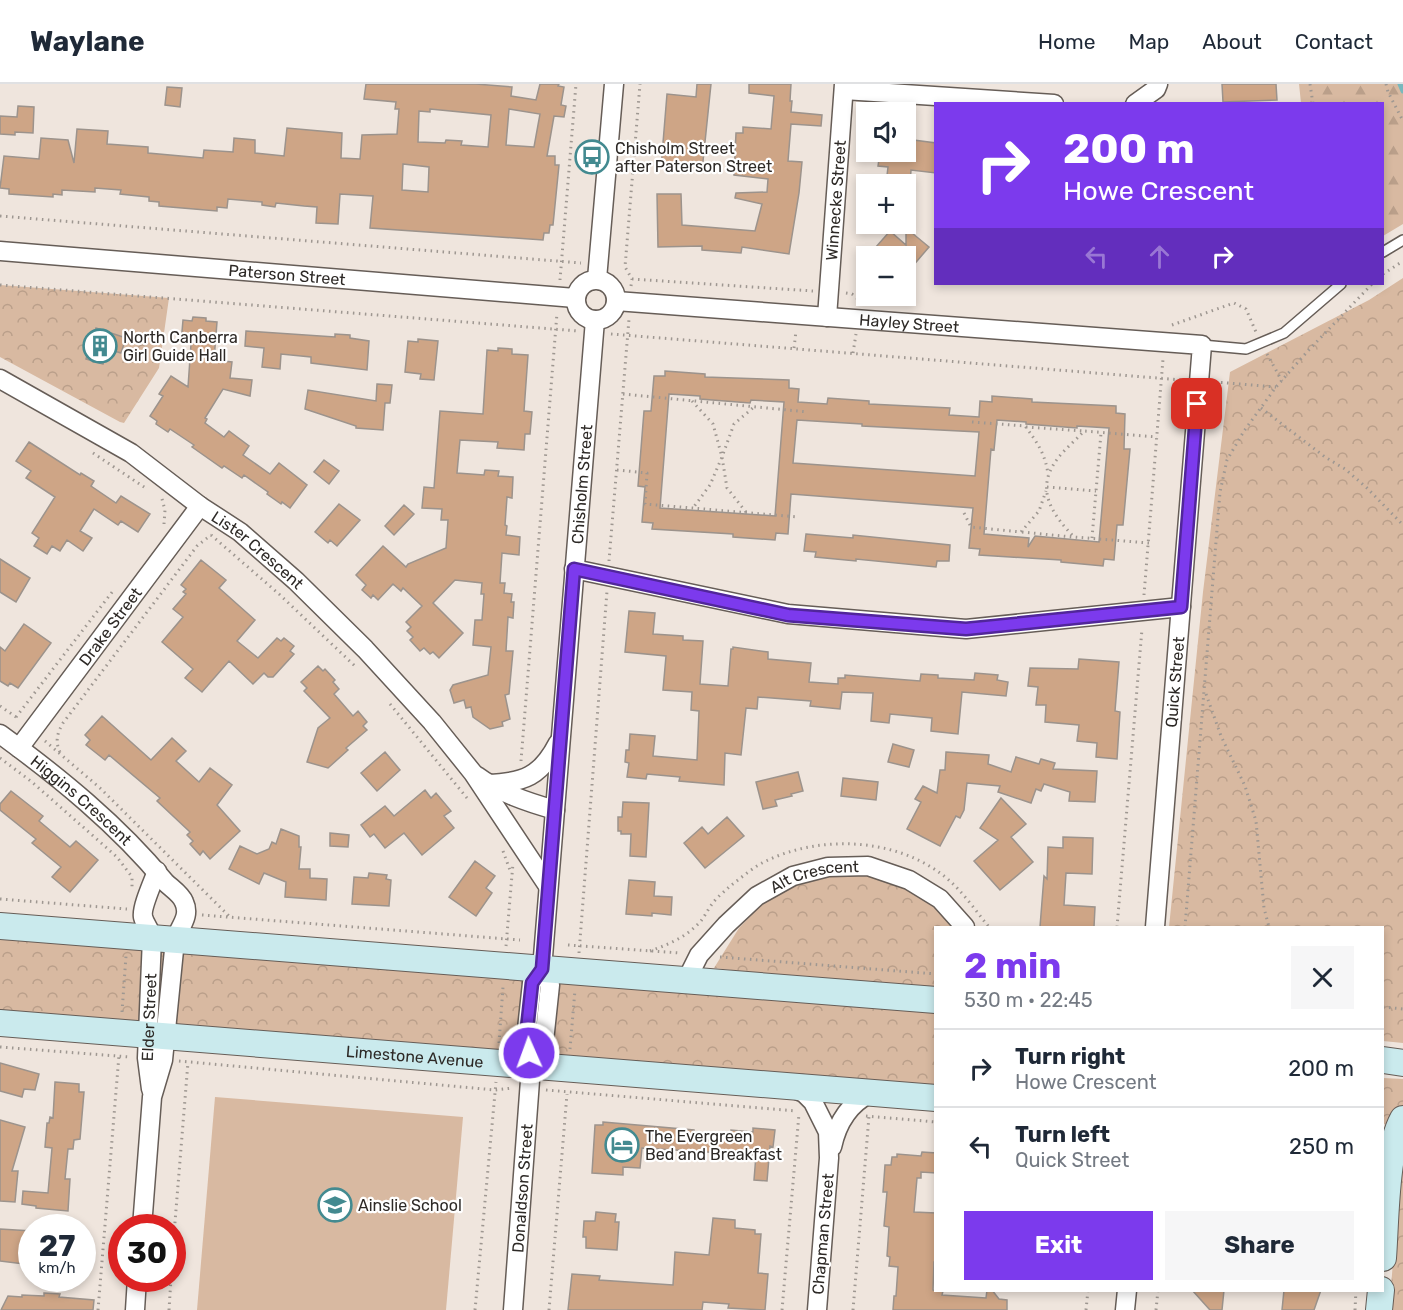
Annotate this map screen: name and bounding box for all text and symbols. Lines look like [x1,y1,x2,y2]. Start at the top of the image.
text: Waylane [30,25,145,58]
text: Home [1038,29,1095,54]
text: Map [1128,29,1169,54]
text: About [1202,29,1262,54]
text: Contact [1295,29,1373,54]
map controls [856,102,916,306]
button: sound [856,102,916,162]
text: 200 m [1063,124,1195,174]
icon: right [964,126,1042,204]
bus stop icon: Chisholm Street after Paterson Street [574,139,610,175]
place label: Chisholm Street after Paterson Street [615,139,772,176]
street label: Winnecke Street [822,139,849,261]
button: + [856,174,916,234]
text: Howe Crescent [1063,175,1254,207]
icon: left [1080,240,1113,273]
icon: ahead [1143,240,1176,273]
icon: right [1206,240,1239,273]
button: − [856,246,916,306]
street label: Paterson Street [228,260,346,289]
street label: Hayley Street [859,310,960,336]
building icon: North Canberra Girl Guide Hall [82,328,118,364]
place label: North Canberra Girl Guide Hall [123,328,238,365]
pin [1171,378,1222,429]
icon: arrive [1180,387,1213,420]
street label: Chisholm Street [567,424,596,545]
street label: Lister Crescent [208,507,308,593]
street label: Drake Street [75,583,145,669]
street label: Quick Street [1162,636,1188,728]
street label: Higgins Crescent [27,751,136,849]
street label: Alt Crescent [766,857,859,897]
text: 2 min [964,944,1062,987]
button: close [1291,946,1354,1009]
street label: Elder Street [137,973,160,1062]
text: 530 m · 22:45 [964,988,1093,1012]
position arrow [497,1021,561,1085]
street label: Limestone Avenue [345,1041,484,1071]
text: Turn right [1015,1043,1125,1070]
icon: right [964,1052,997,1085]
text: 200 m [1288,1055,1354,1082]
text: Howe Crescent [1015,1070,1157,1094]
text: Turn left [1015,1121,1110,1148]
street label: Donaldson Street [508,1123,536,1254]
hotel icon: The Evergreen Bed and Breakfast [604,1127,640,1163]
place label: The Evergreen Bed and Breakfast [645,1127,782,1164]
icon: left [964,1130,997,1163]
text: 250 m [1289,1133,1354,1160]
text: Quick Street [1015,1148,1129,1172]
street label: Chapman Street [808,1173,838,1295]
school or university icon: Ainslie School [317,1187,353,1223]
place label: Ainslie School [358,1196,462,1215]
button: Exit [964,1211,1153,1280]
button: Share [1165,1211,1354,1280]
speed limit sign: 30 [108,1214,186,1292]
text: 27 [39,1228,75,1264]
text: km/h [38,1259,76,1277]

